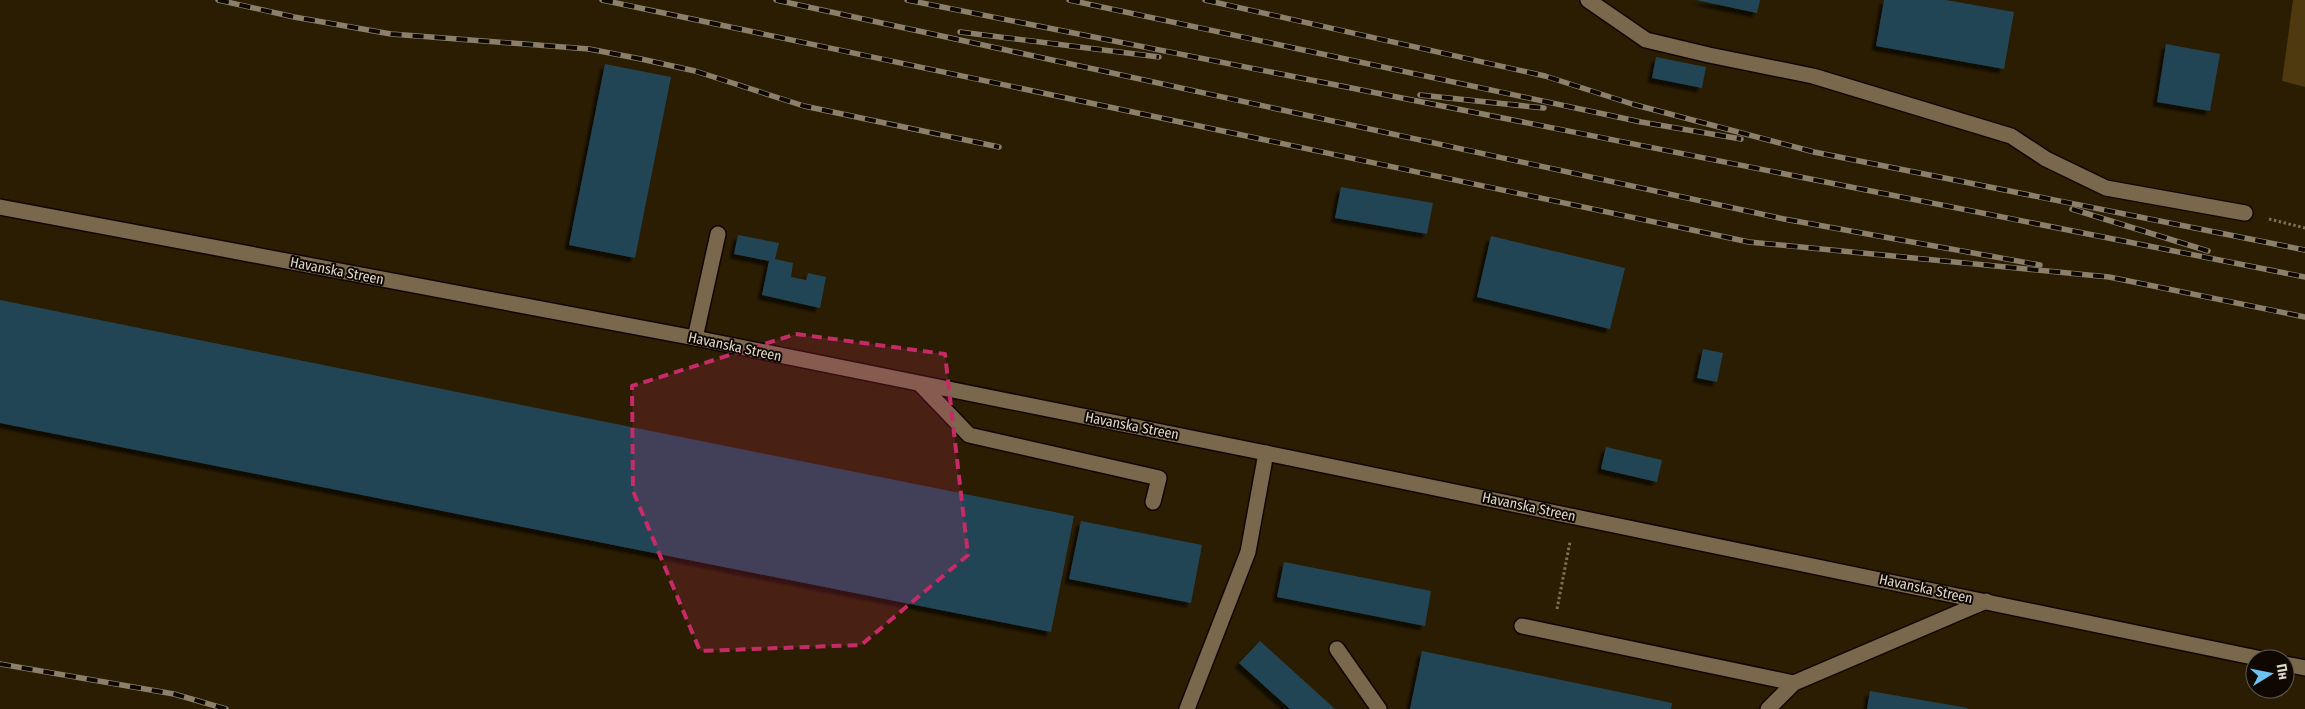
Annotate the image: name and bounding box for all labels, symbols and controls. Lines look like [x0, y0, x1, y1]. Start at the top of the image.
street label: Havanska Streen [289, 254, 385, 288]
street label: Havanska Streen [687, 329, 783, 365]
street label: Havanska Streen [1084, 409, 1180, 443]
street label: Havanska Streen [1481, 489, 1577, 525]
street label: Havanska Streen [1878, 571, 1974, 607]
north arrow [2245, 649, 2295, 699]
text: Пн [2273, 663, 2292, 681]

